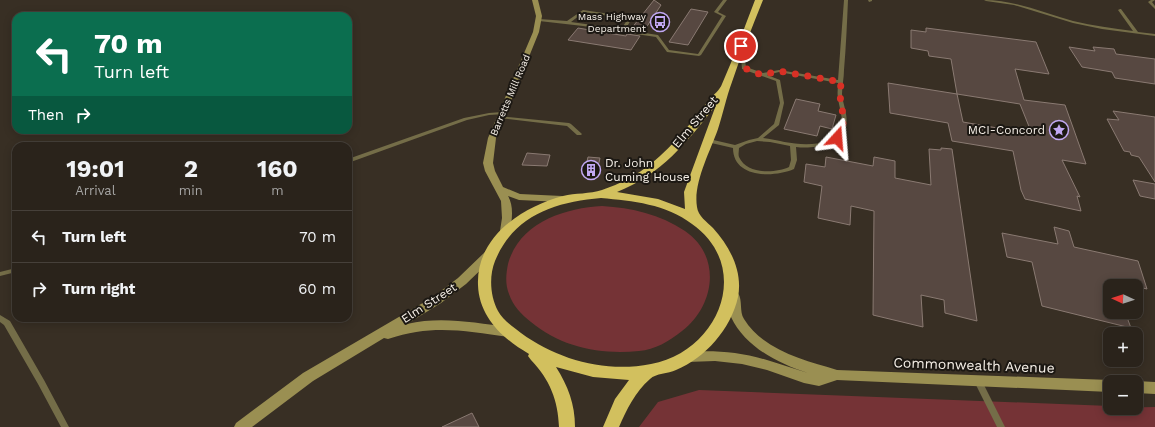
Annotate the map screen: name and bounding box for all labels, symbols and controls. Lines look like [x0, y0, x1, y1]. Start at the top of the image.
place label: Mass Highway Department [578, 11, 647, 34]
bus stop icon: Mass Highway Department [649, 11, 671, 33]
text: 70 m [94, 27, 163, 60]
icon: left [28, 28, 80, 80]
pin [724, 29, 758, 63]
icon: arrive [730, 35, 752, 57]
street label: Barretts Mill Road [488, 53, 532, 137]
text: Turn left [94, 61, 169, 82]
street label: Elm Street [669, 93, 721, 151]
icon: right [72, 104, 94, 126]
text: Then [28, 106, 64, 124]
position arrow [816, 117, 858, 159]
place icon: MCI-Concord [1048, 119, 1070, 141]
place label: MCI-Concord [968, 123, 1045, 137]
text: 19:01 [66, 155, 125, 183]
text: 2 [184, 155, 198, 183]
text: 160 [257, 155, 298, 183]
place label: Dr. John Cuming House [605, 156, 690, 184]
building icon: Dr. John Cuming House [580, 159, 602, 181]
text: Arrival [75, 183, 116, 198]
text: min [179, 183, 203, 198]
text: m [271, 183, 284, 198]
icon: left [28, 226, 50, 248]
text: Turn left [62, 228, 126, 246]
text: 70 m [299, 228, 336, 246]
icon: right [28, 278, 50, 300]
north arrow [1103, 279, 1143, 319]
map controls [1103, 279, 1143, 415]
text: Turn right [62, 280, 135, 298]
text: 60 m [298, 280, 336, 298]
street label: Elm Street [399, 280, 459, 326]
button: + [1103, 327, 1143, 367]
street label: Commonwealth Avenue [893, 354, 1055, 376]
button: − [1103, 375, 1143, 415]

